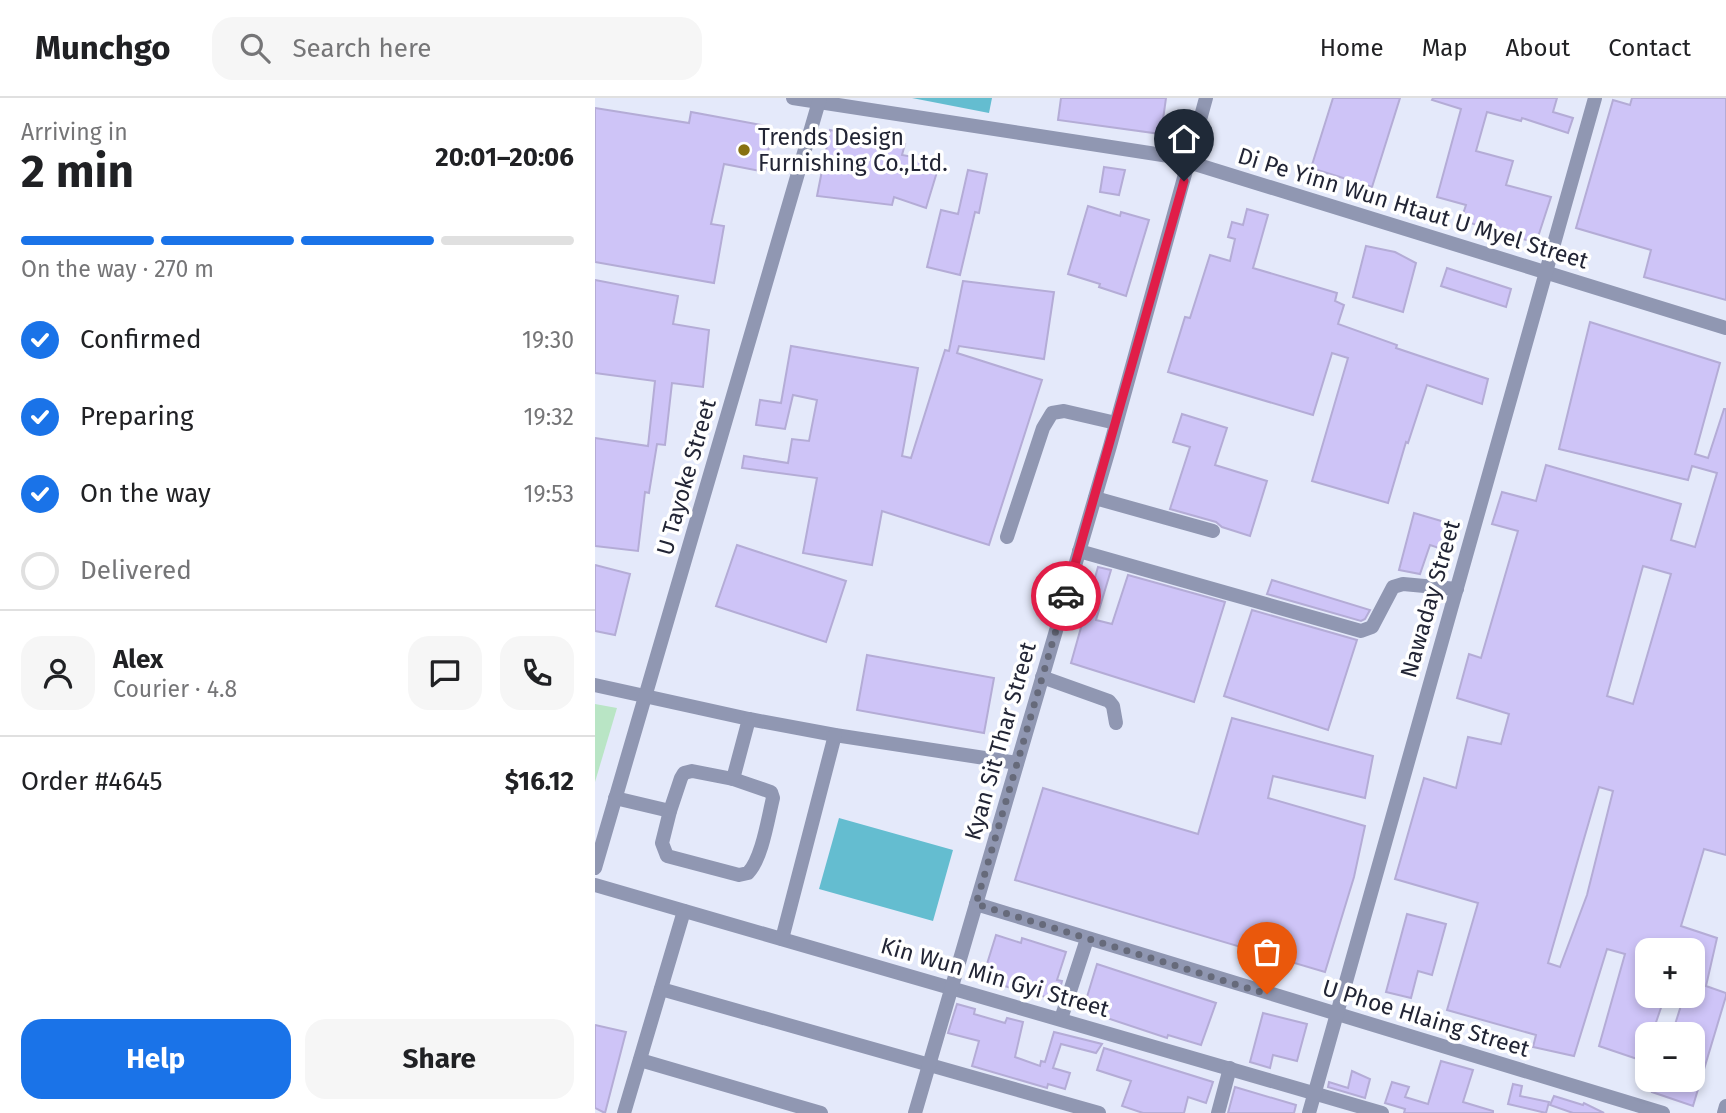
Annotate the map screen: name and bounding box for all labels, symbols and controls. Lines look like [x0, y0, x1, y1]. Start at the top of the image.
search box [212, 17, 702, 80]
text: Munchgo [35, 28, 170, 68]
icon: search [236, 29, 274, 67]
text: Search here [292, 33, 431, 64]
text: Home [1320, 34, 1384, 62]
text: Map [1422, 34, 1468, 62]
text: About [1506, 34, 1570, 62]
text: Contact [1608, 34, 1691, 62]
pin [1154, 109, 1214, 181]
text: Arriving in [21, 118, 128, 146]
icon: home [1165, 120, 1203, 158]
place label: Trends Design Furnishing Co.,Ltd. [758, 123, 948, 177]
street label: Di Pe Yinn Wun Htaut U Myel Street [1234, 141, 1592, 275]
text: 20:01–20:06 [435, 142, 574, 173]
marker: Trends Design Furnishing Co.,Ltd. [736, 142, 752, 158]
text: 2 min [21, 144, 134, 199]
text: On the way · 270 m [21, 255, 214, 283]
icon: check [21, 321, 59, 359]
text: Confirmed [80, 324, 201, 355]
text: 19:30 [522, 326, 574, 354]
street label: U Tayoke Street [650, 395, 722, 558]
icon: check [21, 398, 59, 436]
text: Preparing [80, 401, 193, 432]
text: 19:32 [524, 403, 574, 431]
icon: check [21, 475, 59, 513]
text: On the way [80, 478, 211, 509]
text: 19:53 [524, 480, 574, 508]
street label: Nawaday Street [1394, 516, 1466, 681]
text: Delivered [80, 555, 192, 586]
courier [1031, 561, 1101, 631]
icon: car [1047, 577, 1085, 615]
button: person [21, 636, 95, 710]
button: chat [408, 636, 482, 710]
button: phone [500, 636, 574, 710]
street label: Kyan Sit Thar Street [958, 638, 1042, 843]
text: Alex [113, 644, 163, 675]
text: Courier · 4.8 [113, 675, 237, 703]
text: Order #4645 [21, 766, 163, 797]
text: $16.12 [505, 766, 574, 797]
pin [1237, 922, 1297, 994]
street label: Kin Wun Min Gyi Street [878, 931, 1113, 1023]
icon: bag [1248, 933, 1286, 971]
map controls [1635, 938, 1705, 1092]
button: + [1635, 938, 1705, 1008]
street label: U Phoe Hlaing Street [1319, 973, 1534, 1063]
button: Help [21, 1019, 291, 1099]
button: Share [305, 1019, 574, 1099]
button: − [1635, 1022, 1705, 1092]

